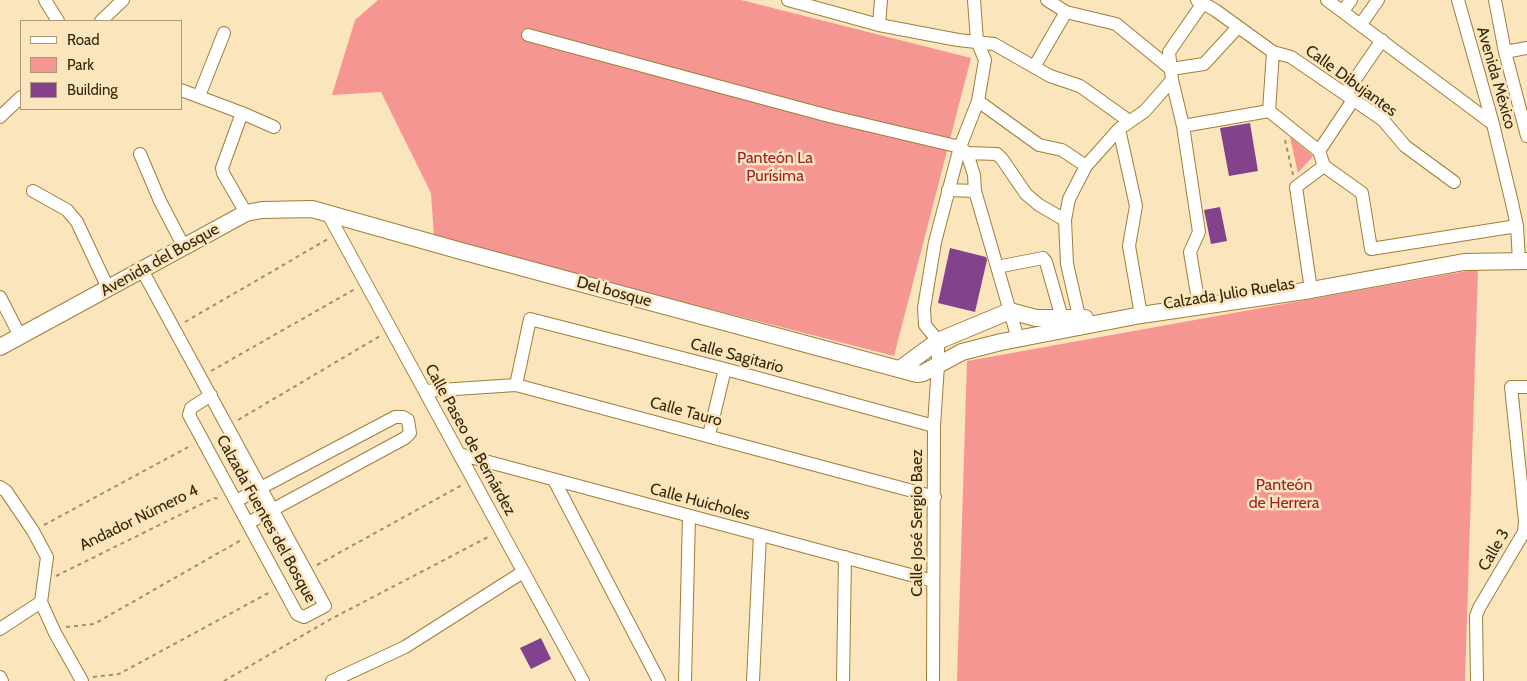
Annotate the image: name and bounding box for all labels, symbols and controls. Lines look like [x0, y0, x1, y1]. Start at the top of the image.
legend [20, 20, 182, 110]
street label: Avenida México [1472, 25, 1520, 131]
text: Road [67, 31, 100, 49]
street label: Calle Dibujantes [1301, 41, 1401, 121]
text: Park [67, 56, 94, 74]
text: Building [67, 81, 118, 99]
park label: Panteón La Purísima [737, 148, 813, 186]
street label: Avenida del Bosque [97, 219, 223, 301]
street label: Del bosque [574, 273, 654, 311]
street label: Calzada Julio Ruelas [1162, 274, 1296, 314]
street label: Calle Sagitario [688, 334, 786, 378]
street label: Calle Paseo de Bernárdez [420, 361, 520, 519]
street label: Calle Tauro [648, 393, 724, 431]
street label: Calzada Fuentes del Bosque [212, 432, 320, 606]
street label: Calle José Sergio Baez [907, 449, 927, 597]
park label: Panteón de Herrera [1249, 475, 1319, 513]
street label: Calle Huicholes [648, 479, 752, 525]
street label: Andador Número 4 [76, 481, 202, 555]
street label: Calle 3 [1474, 526, 1514, 574]

